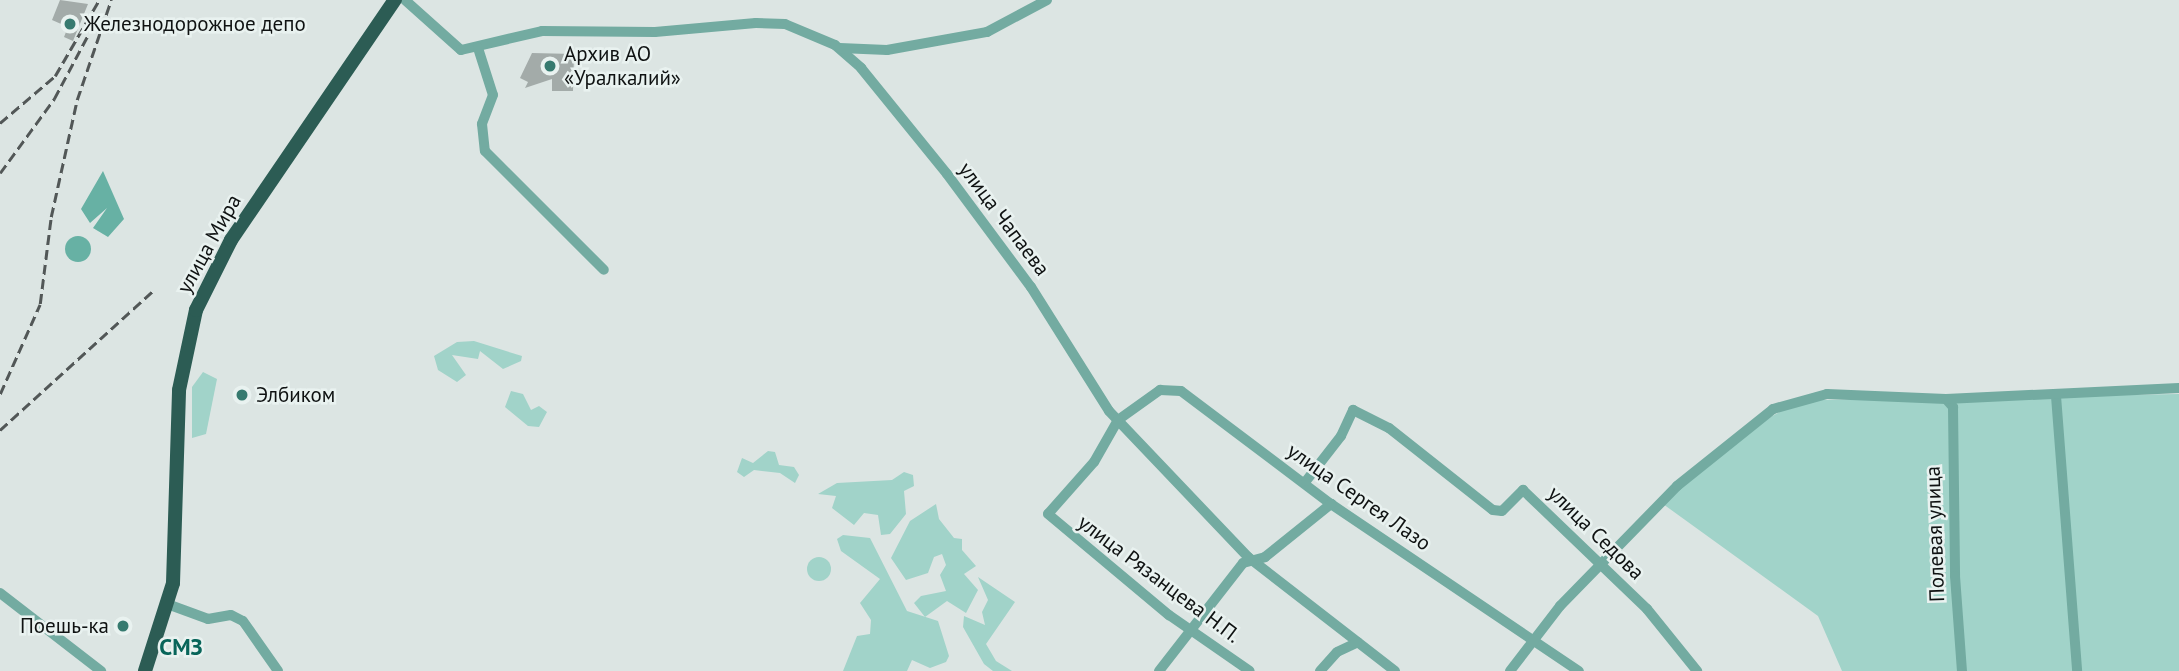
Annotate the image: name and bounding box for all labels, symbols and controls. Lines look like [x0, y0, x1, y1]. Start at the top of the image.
place label: Железнодорожное депо [84, 11, 306, 37]
marker: Железнодорожное депо [62, 16, 78, 32]
place label: Архив АО «Уралкалий» [564, 41, 681, 91]
marker: Архив АО «Уралкалий» [542, 58, 558, 74]
street label: улица Чапаева [953, 157, 1055, 281]
street label: улица Мира [172, 190, 246, 298]
place label: Элбиком [256, 382, 335, 408]
marker: Элбиком [234, 387, 250, 403]
street label: улица Сергея Лазо [1282, 438, 1436, 556]
street label: Полевая улица [1920, 466, 1950, 602]
street label: улица Седова [1543, 481, 1649, 585]
street label: улица Рязанцева Н.П. [1073, 510, 1245, 648]
place label: Поешь-ка [20, 613, 109, 639]
marker: Поешь-ка [115, 618, 131, 634]
district label: СМЗ [159, 633, 203, 661]

